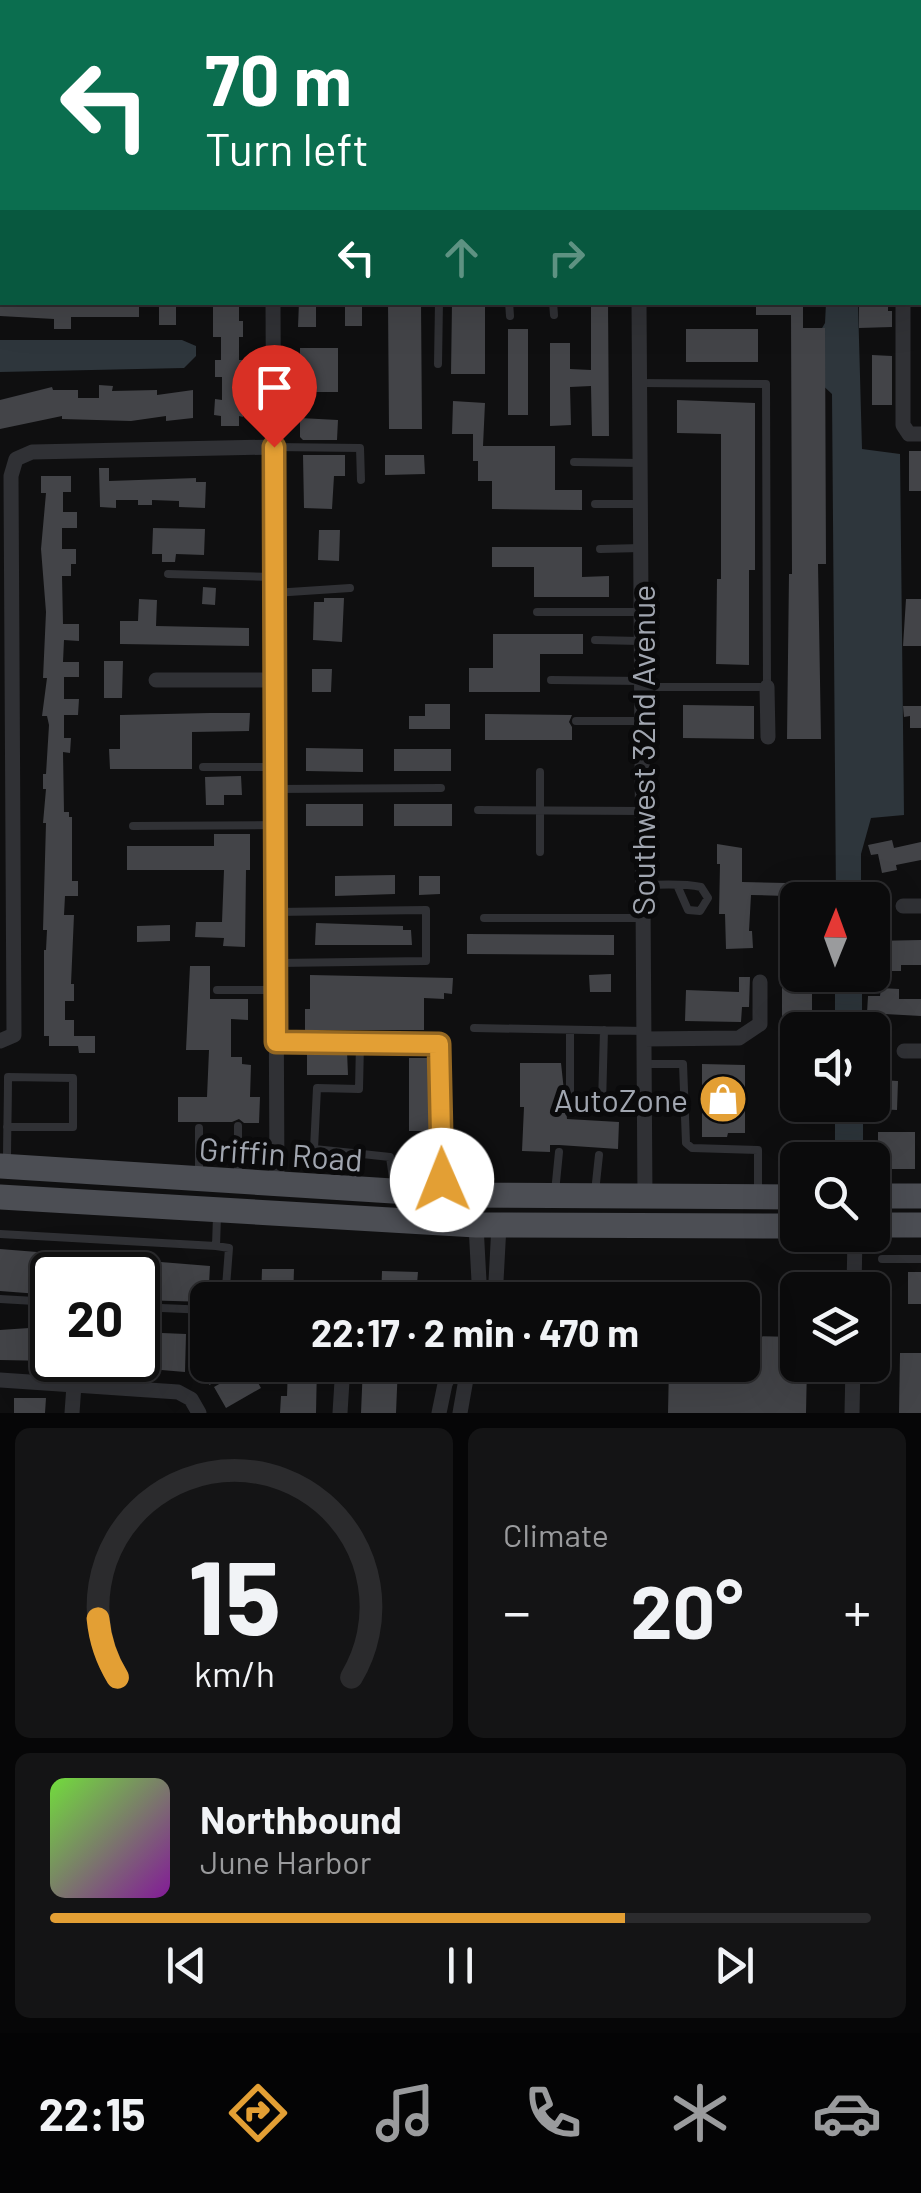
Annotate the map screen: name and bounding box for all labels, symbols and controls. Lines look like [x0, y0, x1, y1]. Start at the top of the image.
text: 70 m [205, 36, 352, 120]
icon: left [40, 40, 170, 170]
text: Turn left [205, 121, 369, 175]
icon: left [329, 230, 384, 285]
icon: ahead [434, 230, 489, 285]
icon: right [539, 230, 594, 285]
pin [232, 345, 317, 448]
icon: arrive [247, 360, 302, 415]
street label: Southwest 32nd Avenue [623, 585, 661, 915]
north arrow [780, 882, 890, 992]
map controls [780, 882, 890, 1382]
button: sound [780, 1012, 890, 1122]
shop icon: AutoZone [697, 1073, 749, 1125]
place label: AutoZone [554, 1080, 688, 1118]
street label: Griffin Road [198, 1128, 364, 1178]
position arrow [390, 1128, 494, 1232]
button: search [780, 1142, 890, 1252]
speed limit sign: 20 [30, 1252, 160, 1382]
button: layers [780, 1272, 890, 1382]
text: 22:17 · 2 min · 470 m [311, 1309, 639, 1355]
text: Climate [503, 1515, 609, 1553]
text: 15 [188, 1531, 280, 1656]
text: 20° [631, 1564, 743, 1654]
text: − [503, 1577, 531, 1643]
text: + [843, 1577, 871, 1643]
text: km/h [194, 1651, 274, 1694]
text: Northbound [200, 1796, 402, 1842]
text: June Harbor [200, 1842, 371, 1880]
icon: previous [159, 1938, 214, 1993]
icon: pause [433, 1938, 488, 1993]
icon: next [707, 1938, 762, 1993]
icon: directions [223, 2078, 293, 2148]
icon: music [370, 2078, 440, 2148]
icon: phone [518, 2078, 588, 2148]
icon: climate [665, 2078, 735, 2148]
icon: car [812, 2078, 882, 2148]
text: 22:15 [39, 2086, 146, 2140]

